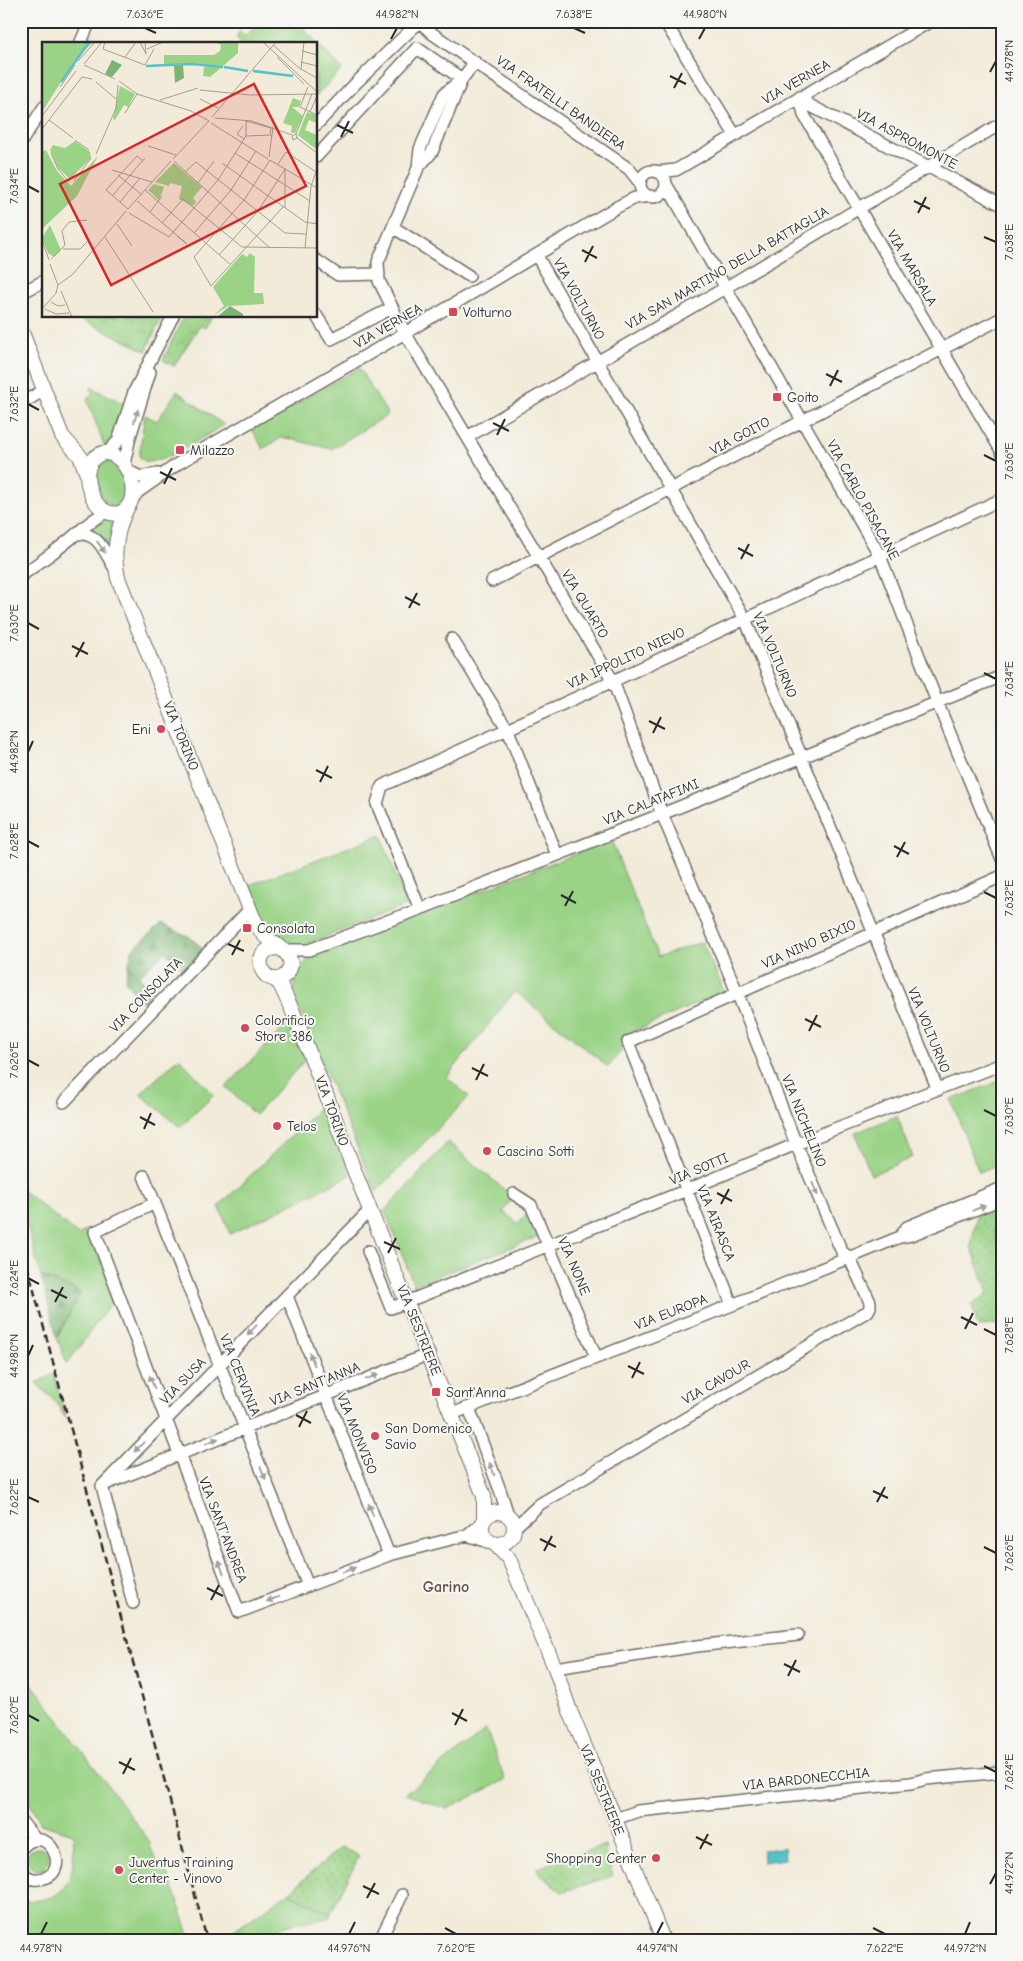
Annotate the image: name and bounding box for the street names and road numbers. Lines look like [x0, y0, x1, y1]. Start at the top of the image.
street label: VIA FRATELLI BANDIERA [493, 52, 629, 154]
street label: VIA VERNEA [759, 56, 833, 108]
street label: VIA ASPROMONTE [853, 105, 961, 173]
street label: VIA SAN MARTINO DELLA BATTAGLIA [622, 203, 832, 333]
street label: VIA MARSALA [883, 227, 941, 309]
street label: VIA VOLTURNO [549, 255, 609, 343]
street label: VIA VERNEA [351, 300, 425, 352]
street label: VIA GOITO [707, 413, 773, 459]
street label: VIA CARLO PISACANE [823, 437, 903, 563]
street label: VIA QUARTO [558, 567, 612, 641]
street label: VIA VOLTURNO [749, 610, 801, 700]
street label: VIA IPPOLITO NIEVO [565, 623, 687, 693]
street label: VIA TORINO [159, 699, 203, 773]
street label: VIA CALATAFIMI [601, 775, 701, 829]
street label: VIA NINO BIXIO [759, 916, 859, 972]
street label: VIA CONSOLATA [106, 954, 186, 1036]
street label: VIA VOLTURNO [904, 985, 954, 1075]
street label: VIA NICHELINO [778, 1072, 830, 1170]
street label: VIA TORINO [311, 1074, 353, 1148]
street label: VIA SOTTI [667, 1149, 731, 1189]
street label: VIA AIRASCA [693, 1183, 739, 1263]
street label: VIA NONE [554, 1234, 594, 1298]
street label: VIA SESTRIERE [393, 1282, 445, 1378]
street label: VIA EUROPA [632, 1290, 710, 1334]
street label: VIA CERVINIA [216, 1331, 264, 1419]
street label: VIA SUSA [156, 1354, 210, 1408]
street label: VIA CAVOUR [679, 1356, 753, 1408]
street label: VIA SANT'ANNA [267, 1358, 363, 1410]
street label: VIA MONVISO [333, 1391, 381, 1477]
street label: VIA SANT'ANDREA [195, 1475, 251, 1585]
street label: VIA SESTRIERE [576, 1742, 628, 1838]
street label: VIA BARDONECCHIA [742, 1764, 870, 1794]

